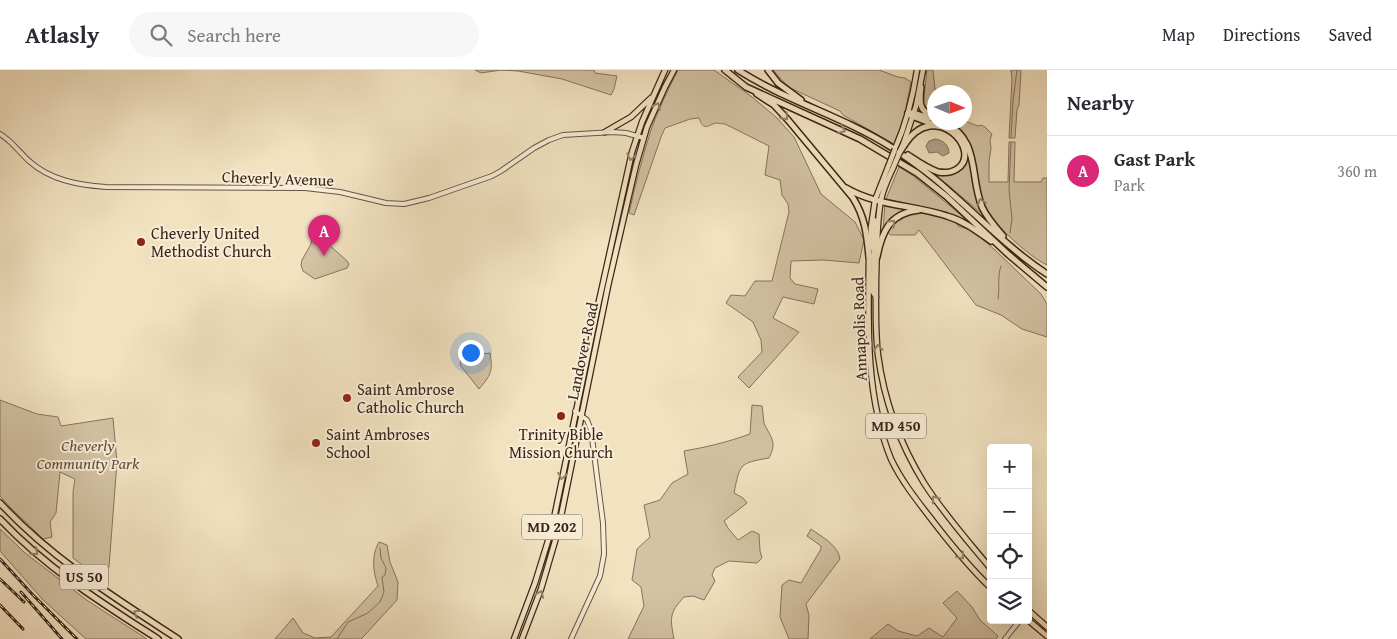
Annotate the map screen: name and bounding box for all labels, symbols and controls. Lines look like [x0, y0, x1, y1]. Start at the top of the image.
search box [129, 12, 479, 57]
text: Atlasly [25, 17, 99, 52]
icon: search [147, 21, 175, 49]
text: Search here [187, 21, 281, 49]
text: Map [1162, 21, 1195, 48]
text: Directions [1223, 21, 1300, 48]
text: Saved [1328, 21, 1372, 48]
north arrow [927, 85, 972, 130]
text: Nearby [1067, 87, 1134, 118]
one-way arrow [650, 102, 661, 111]
one-way arrow [779, 111, 788, 120]
one-way arrow [837, 124, 846, 134]
text: Gast Park [1114, 145, 1195, 173]
one-way arrow [627, 153, 637, 161]
text: A [1078, 159, 1088, 183]
text: 360 m [1337, 159, 1377, 183]
street label: Cheverly Avenue [222, 164, 334, 192]
text: Park [1114, 173, 1145, 197]
one-way arrow [977, 199, 987, 207]
pin: A [308, 215, 340, 256]
one-way arrow [886, 220, 895, 229]
place label: Cheverly United Methodist Church [151, 221, 272, 263]
marker: Cheverly United Methodist Church [135, 236, 147, 248]
street label: Annapolis Road [845, 276, 873, 382]
street label: Landover Road [560, 299, 604, 402]
your location [458, 340, 484, 366]
one-way arrow [872, 344, 883, 352]
place label: Saint Ambrose Catholic Church [357, 377, 464, 419]
marker: Saint Ambrose Catholic Church [341, 392, 353, 404]
marker: Trinity Bible Mission Church [555, 410, 567, 422]
road number: MD 450 [866, 414, 926, 438]
place label: Saint Ambroses School [326, 422, 430, 464]
place label: Trinity Bible Mission Church [509, 422, 613, 464]
park label: Cheverly Community Park [37, 433, 140, 475]
marker: Saint Ambroses School [310, 437, 322, 449]
map controls [987, 444, 1032, 624]
button: + [987, 444, 1032, 489]
one-way arrow [557, 471, 568, 480]
button: − [987, 489, 1032, 534]
one-way arrow [931, 495, 941, 504]
road number: MD 202 [522, 514, 582, 540]
button: locate [987, 534, 1032, 579]
one-way arrow [30, 547, 39, 556]
one-way arrow [955, 551, 964, 560]
road number: US 50 [60, 564, 108, 590]
button: layers [987, 579, 1032, 624]
one-way arrow [534, 590, 544, 598]
one-way arrow [134, 609, 143, 619]

